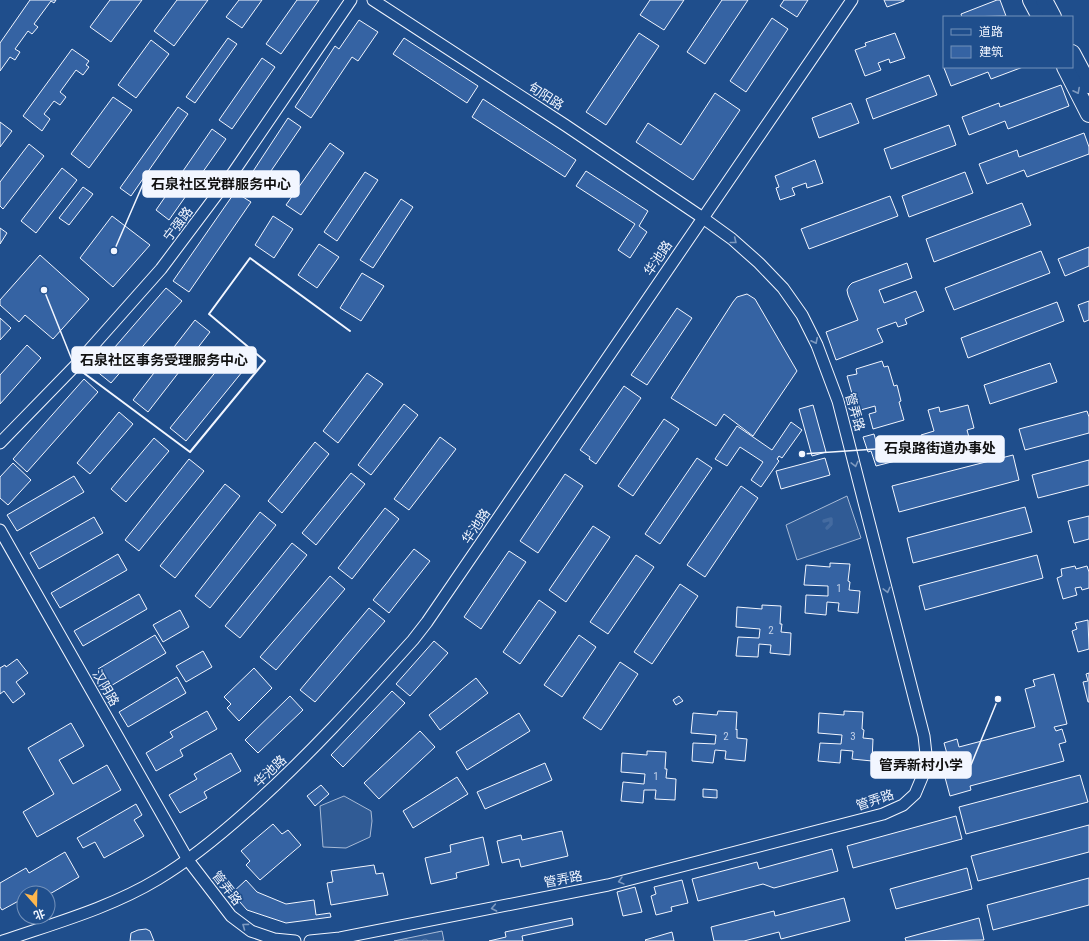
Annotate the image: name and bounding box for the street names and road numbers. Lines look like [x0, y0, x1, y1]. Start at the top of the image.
street label: 旬阳路 [526, 79, 566, 113]
street label: 宁强路 [160, 204, 196, 244]
street label: 华池路 [641, 238, 675, 278]
street label: 管弄路 [842, 391, 868, 433]
street label: 华池路 [459, 506, 493, 546]
street label: 汉阴路 [90, 667, 122, 709]
street label: 华池路 [251, 752, 289, 790]
street label: 管弄路 [854, 787, 896, 813]
street label: 管弄路 [209, 868, 245, 908]
street label: 管弄路 [542, 868, 584, 890]

